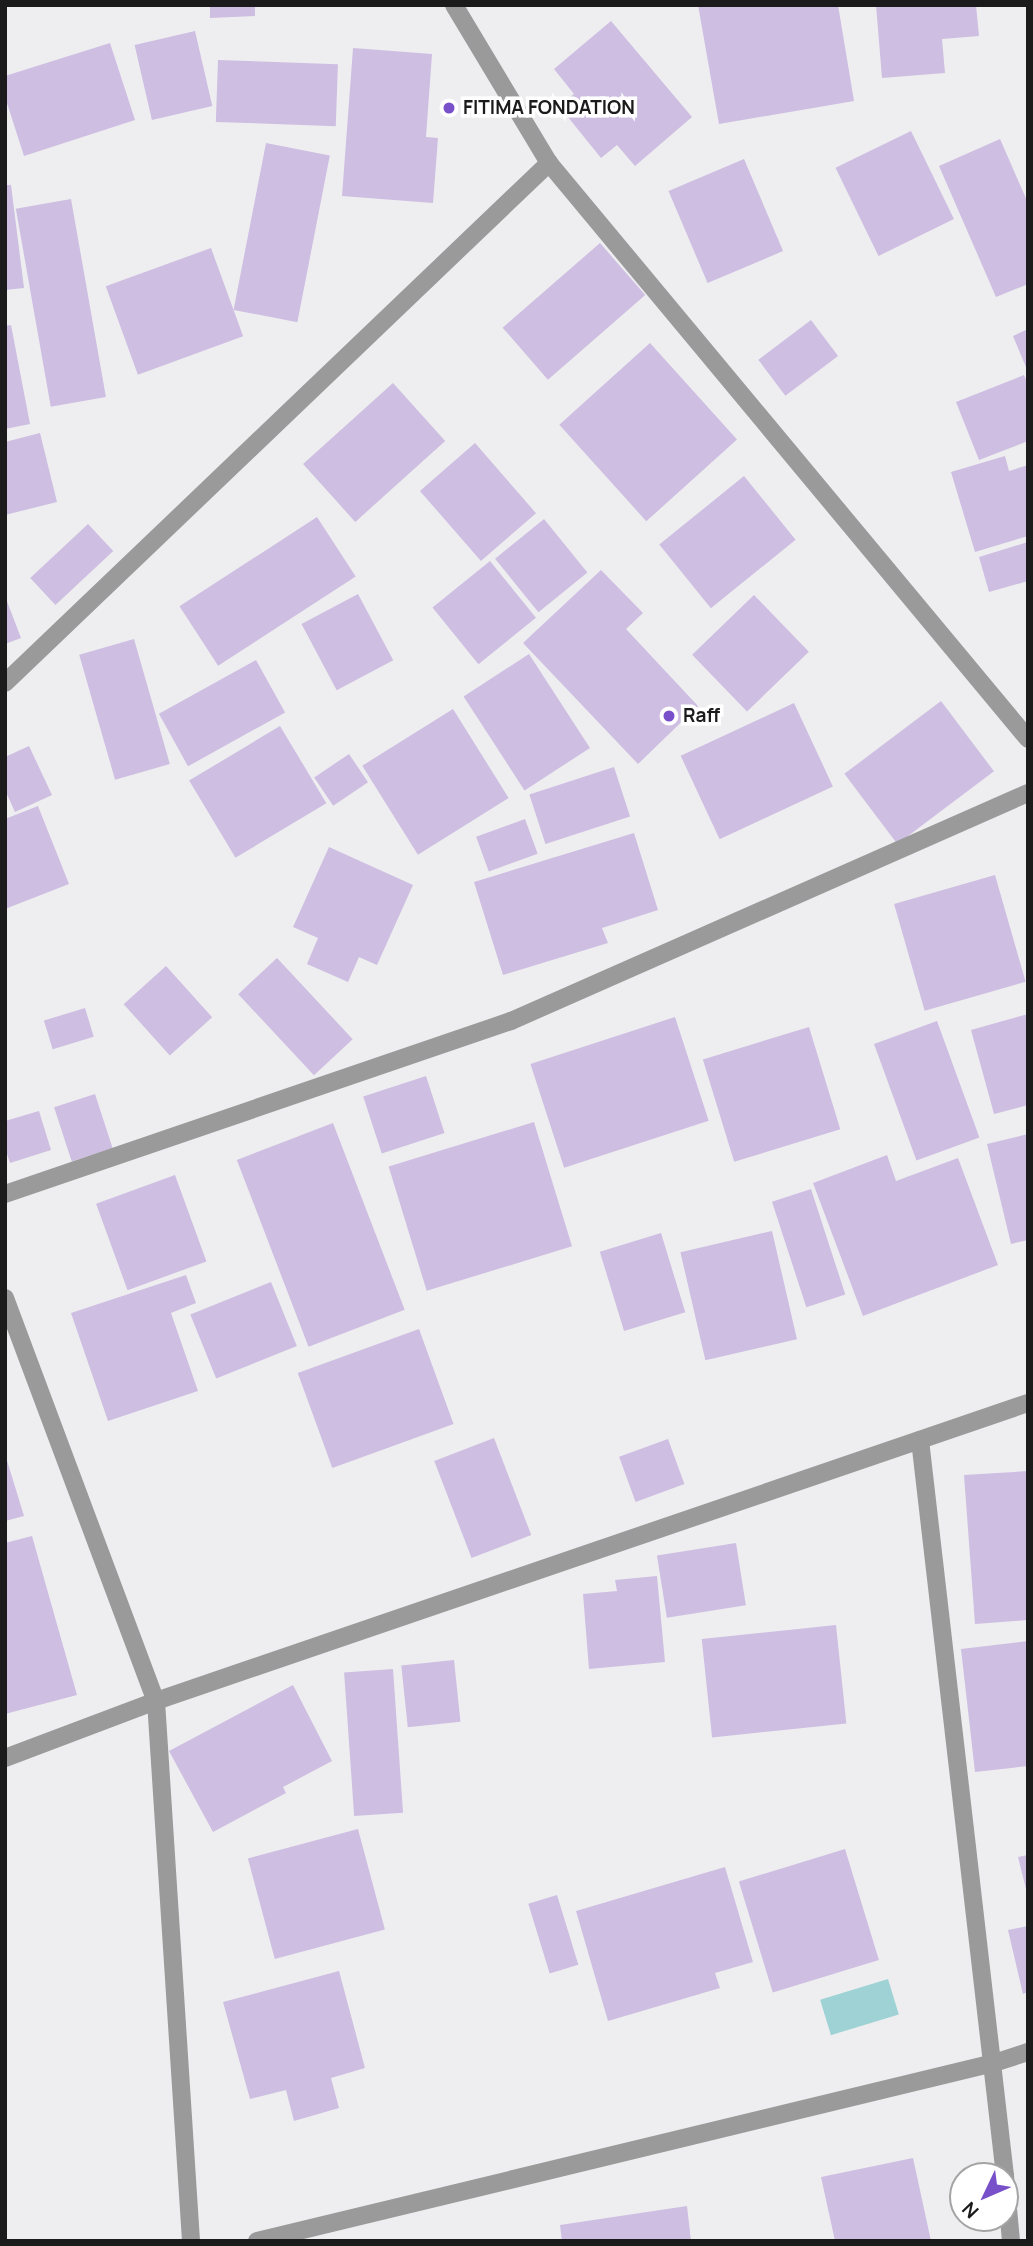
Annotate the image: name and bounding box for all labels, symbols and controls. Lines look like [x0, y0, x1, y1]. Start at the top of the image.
place label: FITIMA FONDATION [463, 97, 635, 119]
marker: FITIMA FONDATION [441, 100, 457, 116]
place label: Raff [683, 705, 720, 727]
marker: Raff [661, 708, 677, 724]
north arrow [949, 2162, 1019, 2232]
text: N [956, 2196, 984, 2224]

